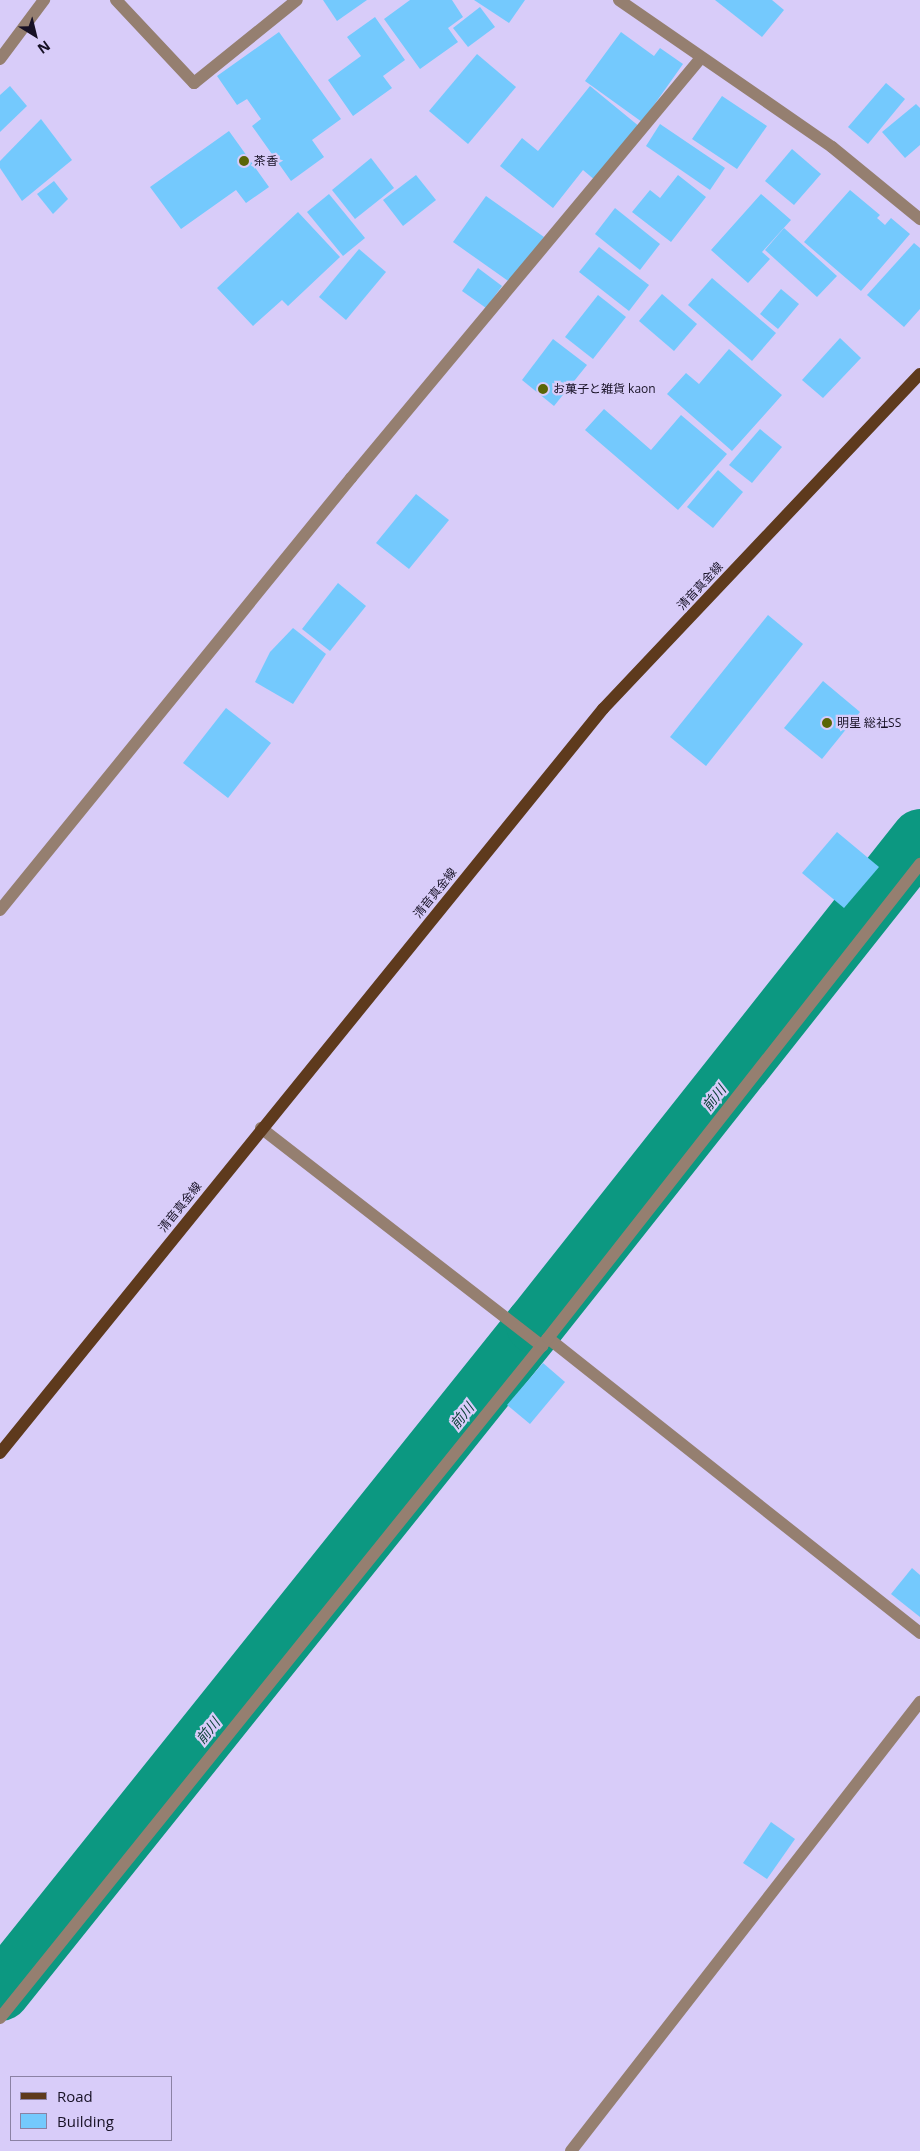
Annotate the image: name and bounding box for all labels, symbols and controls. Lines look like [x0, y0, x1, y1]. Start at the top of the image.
north arrow [10, 10, 60, 60]
text: N [34, 37, 54, 59]
place label: 茶香 [254, 154, 278, 168]
marker: 茶香 [238, 155, 250, 167]
place label: お菓子と雑貨 kaon [553, 382, 656, 396]
marker: お菓子と雑貨 kaon [537, 383, 549, 395]
street label: 清音真金線 [674, 559, 726, 613]
place label: 明星 総社SS [837, 716, 901, 730]
marker: 明星 総社SS [821, 717, 833, 729]
street label: 清音真金線 [411, 865, 459, 921]
water label: 前川 [699, 1082, 729, 1114]
street label: 清音真金線 [156, 1179, 204, 1235]
water label: 前川 [447, 1400, 477, 1432]
water label: 前川 [193, 1715, 223, 1747]
legend [10, 2076, 172, 2141]
text: Road [57, 2086, 93, 2106]
text: Building [57, 2111, 114, 2131]

